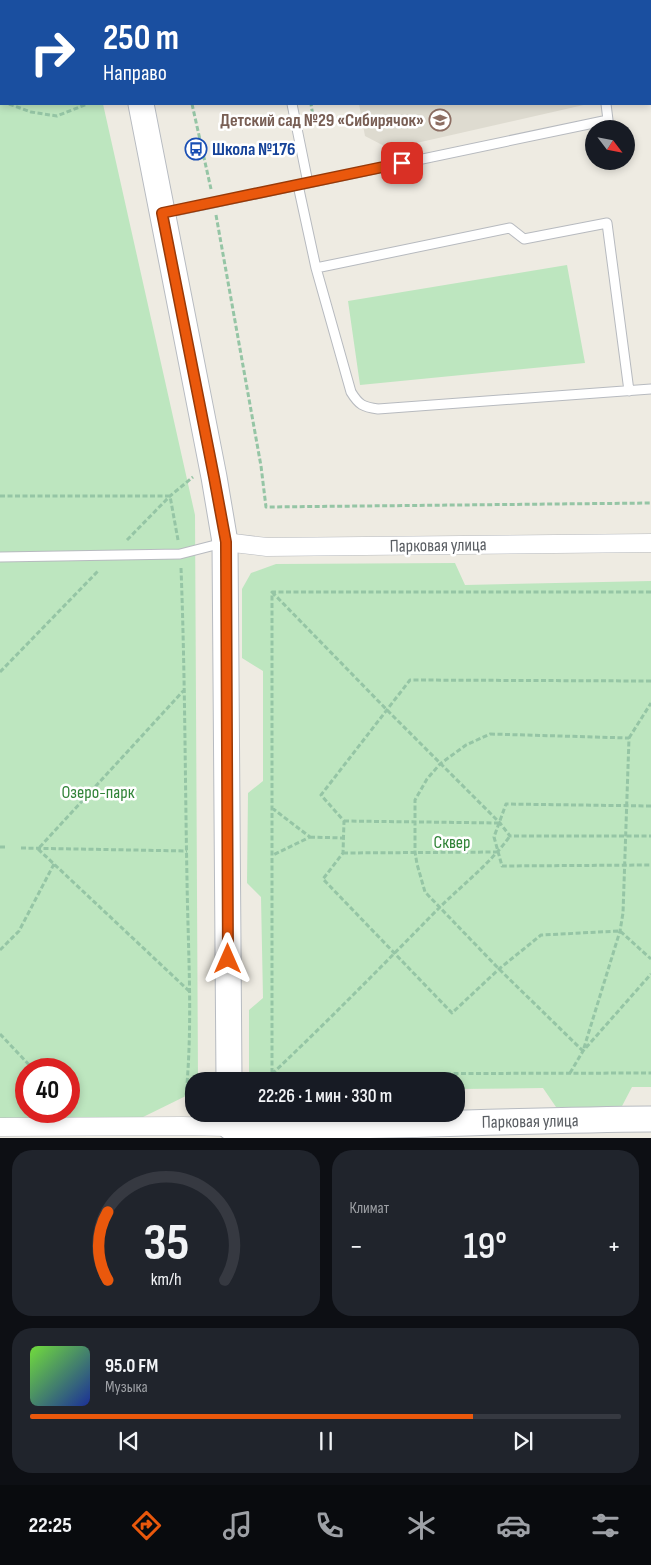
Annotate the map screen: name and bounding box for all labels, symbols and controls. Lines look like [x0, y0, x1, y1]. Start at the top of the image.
text: 250 m [103, 17, 179, 60]
icon: right [20, 20, 85, 85]
text: Направо [103, 60, 167, 87]
school or university icon: Детский сад №29 «Сибирячок» [428, 108, 452, 132]
place label: Детский сад №29 «Сибирячок» [220, 110, 424, 131]
north arrow [585, 120, 635, 170]
map controls [585, 120, 635, 170]
bus stop icon: Школа №176 [184, 137, 208, 161]
place label: Школа №176 [212, 139, 296, 160]
pin [381, 142, 423, 184]
icon: arrive [388, 149, 416, 177]
street label: Парковая улица [389, 534, 487, 557]
park label: Озеро-парк [61, 782, 135, 803]
park label: Сквер [434, 832, 470, 853]
position arrow [201, 932, 253, 984]
speed limit sign: 40 [15, 1058, 80, 1123]
text: 22:26 · 1 мин · 330 m [258, 1085, 392, 1108]
street label: Парковая улица [481, 1110, 579, 1133]
text: Климат [350, 1199, 389, 1218]
text: 35 [143, 1212, 189, 1275]
text: 19° [464, 1224, 507, 1269]
text: − [350, 1230, 363, 1263]
text: + [607, 1230, 621, 1263]
text: km/h [150, 1269, 181, 1290]
text: 95.0 FM [105, 1355, 158, 1378]
text: Музыка [105, 1378, 148, 1397]
icon: previous [115, 1427, 143, 1455]
icon: pause [312, 1427, 340, 1455]
icon: next [509, 1427, 537, 1455]
icon: directions [129, 1508, 164, 1543]
icon: music [220, 1508, 255, 1543]
icon: phone [312, 1508, 347, 1543]
icon: climate [404, 1508, 439, 1543]
icon: car [496, 1508, 531, 1543]
icon: filters [588, 1508, 623, 1543]
text: 22:25 [28, 1512, 72, 1539]

